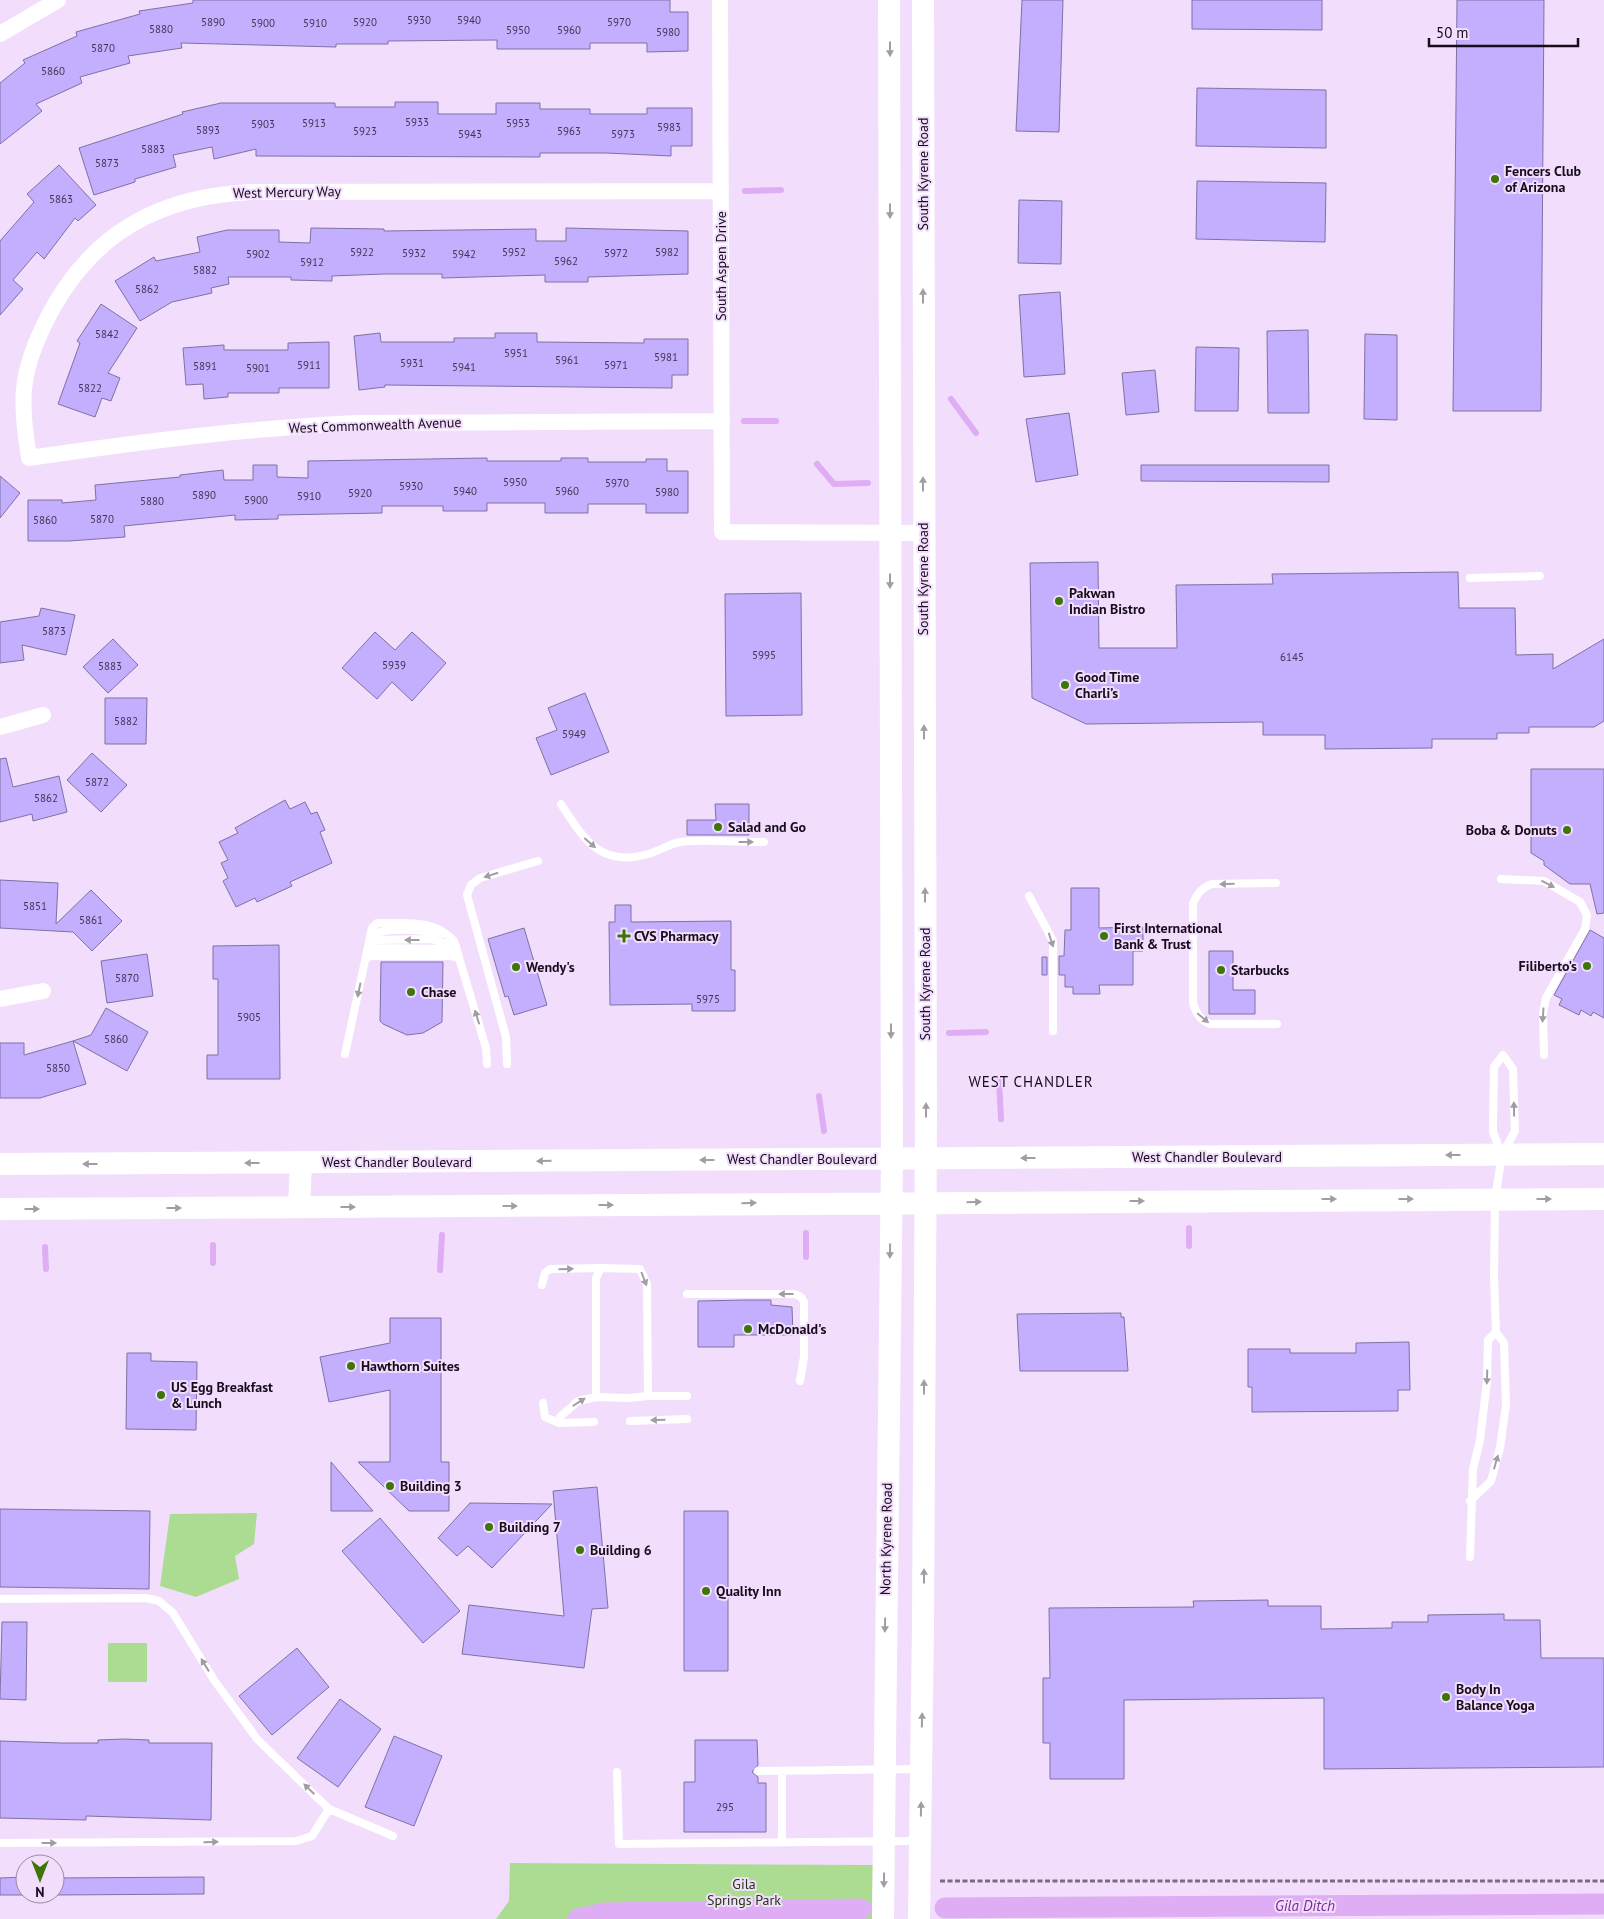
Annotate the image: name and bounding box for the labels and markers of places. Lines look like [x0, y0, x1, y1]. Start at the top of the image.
place label: Fencers Club of Arizona [1505, 162, 1581, 196]
marker: Fencers Club of Arizona [1489, 173, 1501, 185]
place label: Pakwan Indian Bistro [1069, 584, 1146, 618]
marker: Pakwan Indian Bistro [1053, 595, 1065, 607]
place label: Good Time Charli’s [1075, 668, 1139, 702]
marker: Good Time Charli’s [1059, 679, 1071, 691]
place label: Salad and Go [728, 818, 807, 836]
marker: Salad and Go [712, 821, 724, 833]
place label: Boba & Donuts [1466, 821, 1557, 839]
marker: Boba & Donuts [1561, 824, 1573, 836]
place label: First International Bank & Trust [1114, 919, 1223, 953]
place label: CVS Pharmacy [634, 927, 719, 945]
marker: CVS Pharmacy [618, 930, 630, 942]
marker: First International Bank & Trust [1098, 930, 1110, 942]
place label: Filiberto's [1519, 957, 1577, 975]
place label: Wendy's [526, 958, 575, 976]
marker: Filiberto's [1581, 960, 1593, 972]
marker: Wendy's [510, 961, 522, 973]
place label: Starbucks [1231, 961, 1289, 979]
marker: Starbucks [1215, 964, 1227, 976]
place label: Chase [421, 983, 456, 1001]
marker: Chase [405, 986, 417, 998]
place label: McDonald's [758, 1320, 827, 1338]
marker: McDonald's [742, 1323, 754, 1335]
place label: Hawthorn Suites [361, 1357, 460, 1375]
marker: Hawthorn Suites [345, 1360, 357, 1372]
place label: US Egg Breakfast & Lunch [171, 1378, 273, 1412]
marker: US Egg Breakfast & Lunch [155, 1389, 167, 1401]
place label: Building 3 [400, 1477, 462, 1495]
marker: Building 3 [384, 1480, 396, 1492]
place label: Building 7 [499, 1518, 561, 1536]
marker: Building 7 [483, 1521, 495, 1533]
place label: Building 6 [590, 1541, 652, 1559]
marker: Building 6 [574, 1544, 586, 1556]
place label: Quality Inn [716, 1582, 781, 1600]
marker: Quality Inn [700, 1585, 712, 1597]
place label: Body In Balance Yoga [1456, 1680, 1535, 1714]
marker: Body In Balance Yoga [1440, 1691, 1452, 1703]

